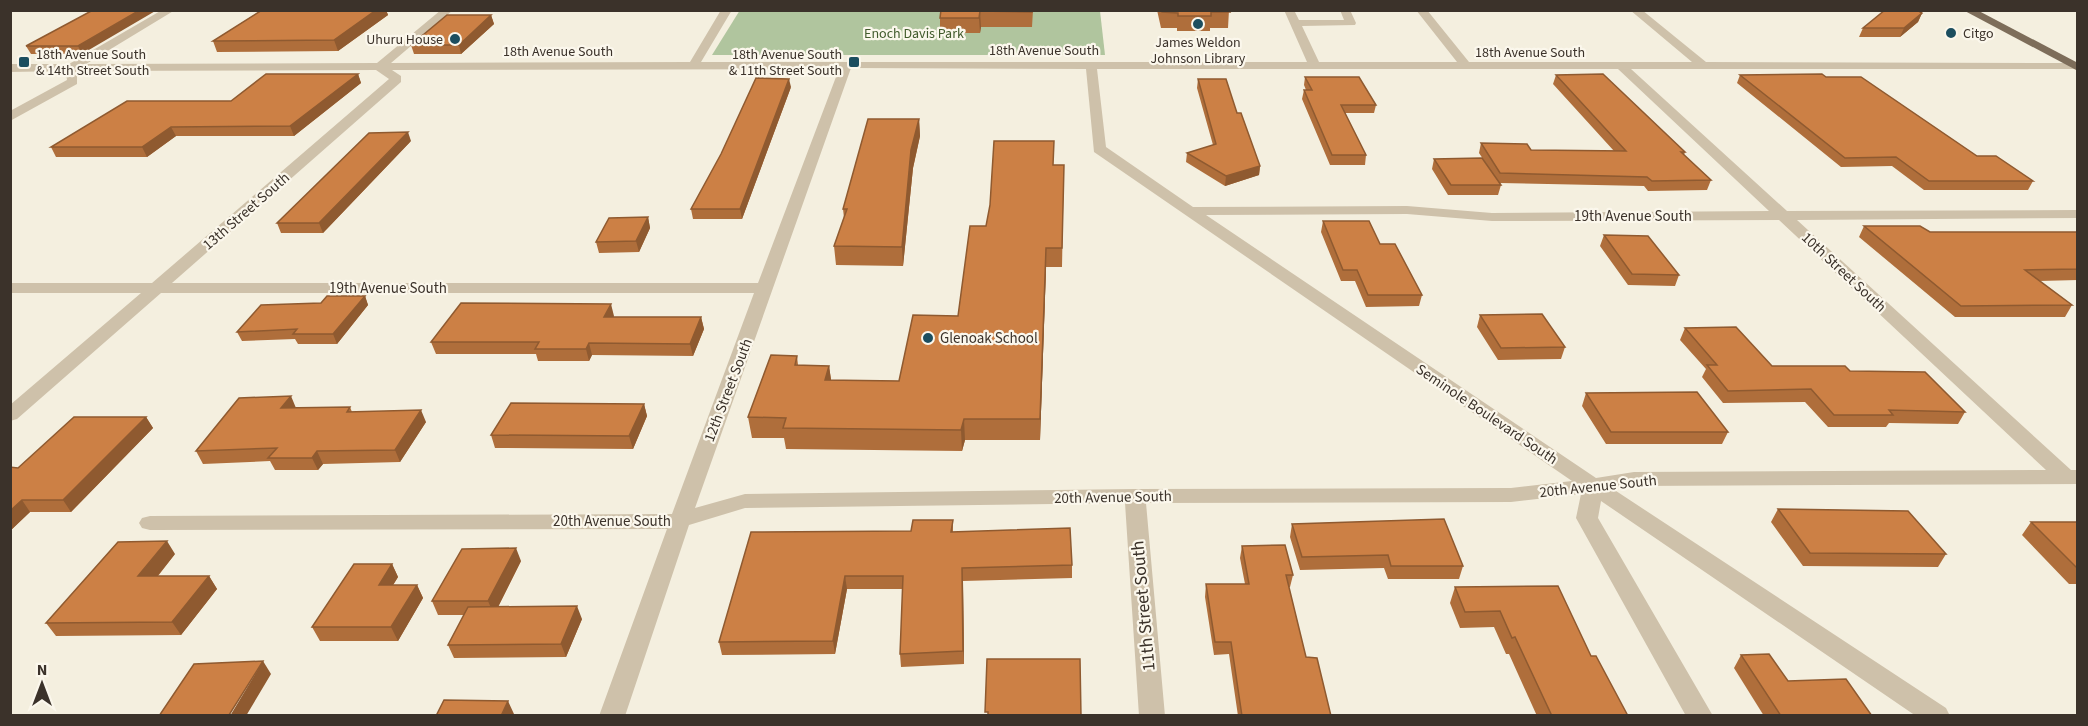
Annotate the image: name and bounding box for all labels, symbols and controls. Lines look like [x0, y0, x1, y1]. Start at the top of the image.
marker: James Weldon Johnson Library [1191, 17, 1205, 31]
park label: Enoch Davis Park [864, 24, 964, 44]
place label: Citgo [1963, 24, 1993, 44]
marker: Citgo [1944, 26, 1958, 40]
place label: Uhuru House [366, 30, 443, 50]
marker: Uhuru House [448, 32, 462, 46]
place label: James Weldon Johnson Library [1151, 33, 1246, 69]
street label: 18th Avenue South [989, 41, 1099, 61]
street label: 18th Avenue South [503, 42, 613, 62]
street label: 18th Avenue South [1475, 43, 1585, 63]
place label: 18th Avenue South & 14th Street South [36, 45, 149, 81]
place label: 18th Avenue South & 11th Street South [729, 45, 842, 81]
marker: 18th Avenue South & 14th Street South [17, 55, 31, 69]
marker: 18th Avenue South & 11th Street South [847, 55, 861, 69]
street label: 13th Street South [198, 168, 294, 255]
street label: 19th Avenue South [1574, 206, 1692, 227]
street label: 10th Street South [1797, 227, 1891, 317]
street label: 19th Avenue South [329, 278, 447, 299]
place label: Glenoak School [940, 328, 1038, 349]
marker: Glenoak School [921, 331, 935, 345]
street label: 12th Street South [699, 335, 758, 445]
street label: Seminole Boulevard South [1412, 359, 1562, 470]
street label: 20th Avenue South [1538, 470, 1658, 503]
street label: 20th Avenue South [1054, 486, 1172, 509]
street label: 20th Avenue South [553, 511, 671, 532]
street label: 11th Street South [1125, 540, 1162, 672]
north arrow [12, 654, 72, 714]
text: N [37, 659, 47, 681]

